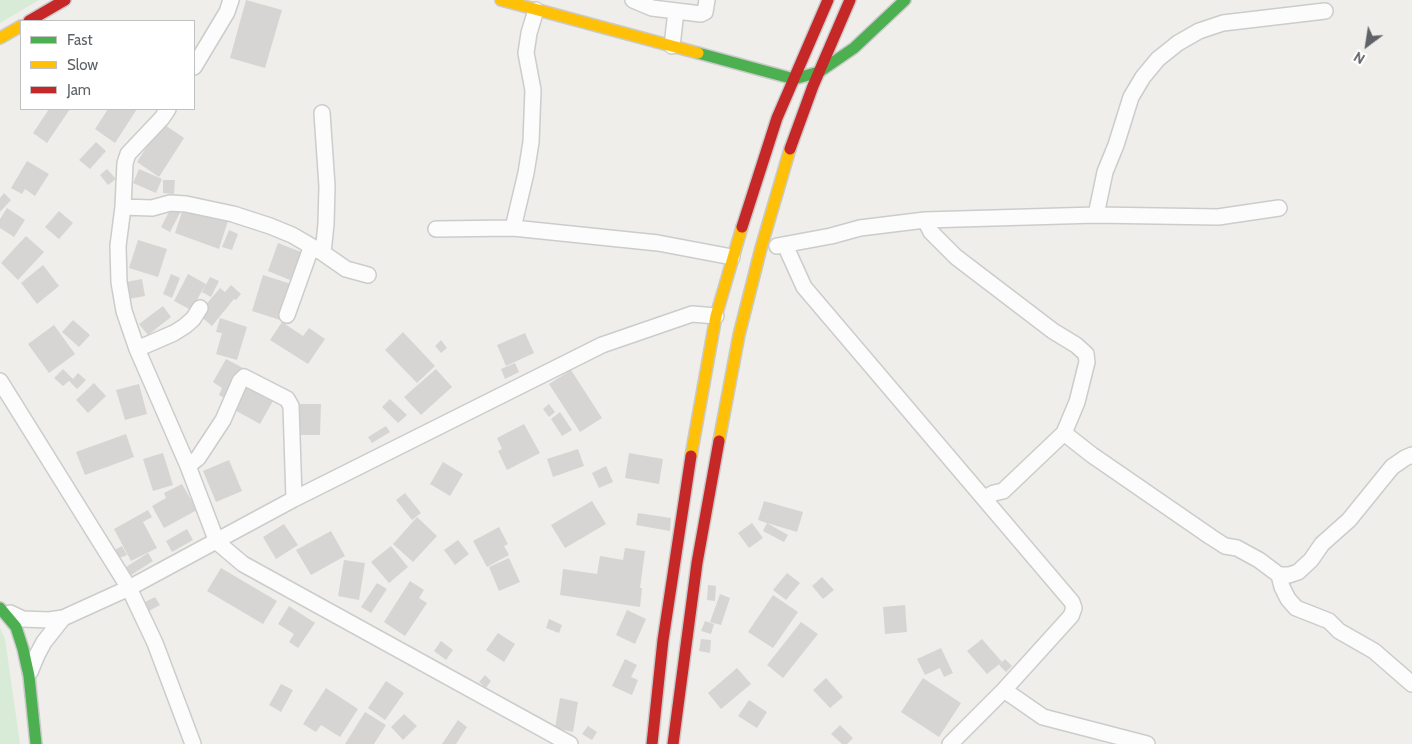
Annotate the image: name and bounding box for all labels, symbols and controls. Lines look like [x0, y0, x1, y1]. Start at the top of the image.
legend [20, 20, 195, 110]
north arrow [1342, 20, 1392, 70]
text: Fast [67, 31, 92, 49]
text: N [1350, 48, 1368, 68]
text: Slow [67, 56, 98, 74]
text: Jam [67, 81, 91, 99]

